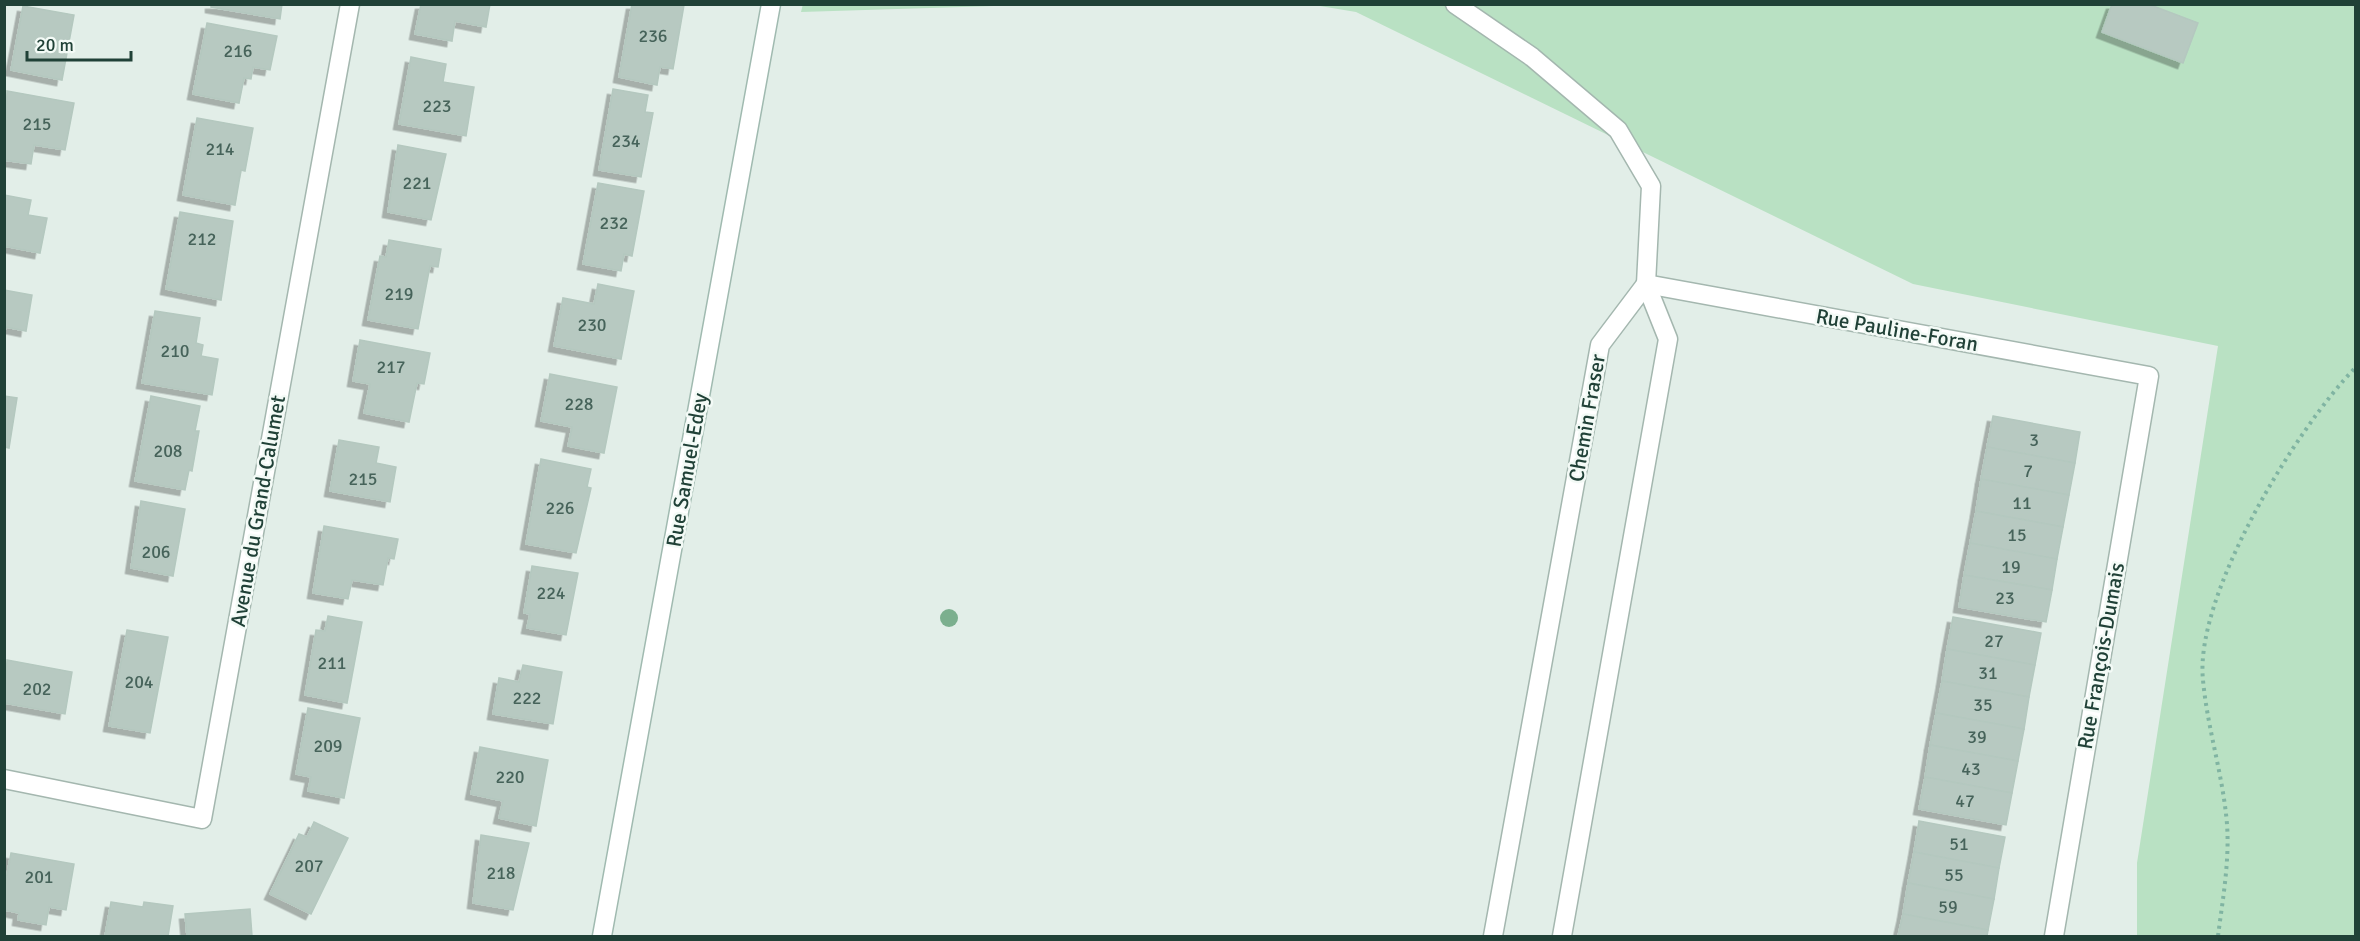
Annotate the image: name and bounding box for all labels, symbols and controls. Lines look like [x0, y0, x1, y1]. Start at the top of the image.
scale bar [27, 24, 130, 62]
house number: 236 [638, 25, 668, 47]
text: 20 m [36, 34, 74, 56]
house number: 216 [223, 40, 253, 62]
house number: 223 [422, 95, 452, 117]
house number: 215 [22, 113, 52, 135]
house number: 234 [611, 130, 641, 152]
house number: 214 [205, 138, 235, 160]
house number: 221 [402, 172, 432, 194]
house number: 232 [599, 212, 629, 234]
house number: 212 [187, 228, 217, 250]
house number: 219 [384, 283, 414, 305]
street label: Rue Pauline-Foran [1814, 303, 1980, 357]
house number: 230 [577, 314, 607, 336]
house number: 210 [160, 340, 190, 362]
street label: Chemin Fraser [1563, 352, 1611, 484]
house number: 217 [376, 356, 406, 378]
street label: Rue Samuel-Edey [661, 391, 713, 549]
street label: Avenue du Grand-Calumet [225, 393, 291, 629]
house number: 228 [564, 393, 594, 415]
house number: 3 [2029, 429, 2039, 451]
house number: 208 [153, 440, 183, 462]
house number: 7 [2023, 460, 2033, 482]
house number: 215 [348, 468, 378, 490]
house number: 11 [2012, 492, 2032, 514]
house number: 226 [545, 497, 575, 519]
house number: 15 [2007, 524, 2027, 546]
house number: 206 [141, 541, 171, 563]
house number: 19 [2001, 556, 2021, 578]
street label: Rue François-Dumais [2072, 561, 2130, 751]
house number: 224 [536, 582, 566, 604]
house number: 23 [1995, 587, 2015, 609]
house number: 27 [1984, 630, 2004, 652]
house number: 211 [317, 652, 347, 674]
house number: 31 [1978, 662, 1998, 684]
house number: 204 [124, 671, 154, 693]
house number: 202 [22, 678, 52, 700]
house number: 222 [512, 687, 542, 709]
house number: 35 [1973, 694, 1993, 716]
house number: 39 [1967, 726, 1987, 748]
house number: 209 [313, 735, 343, 757]
house number: 43 [1961, 758, 1981, 780]
house number: 220 [495, 766, 525, 788]
house number: 47 [1955, 790, 1975, 812]
house number: 51 [1949, 833, 1969, 855]
house number: 207 [294, 855, 324, 877]
house number: 218 [486, 862, 516, 884]
house number: 55 [1944, 864, 1964, 886]
house number: 201 [24, 866, 54, 888]
house number: 59 [1938, 896, 1958, 918]

